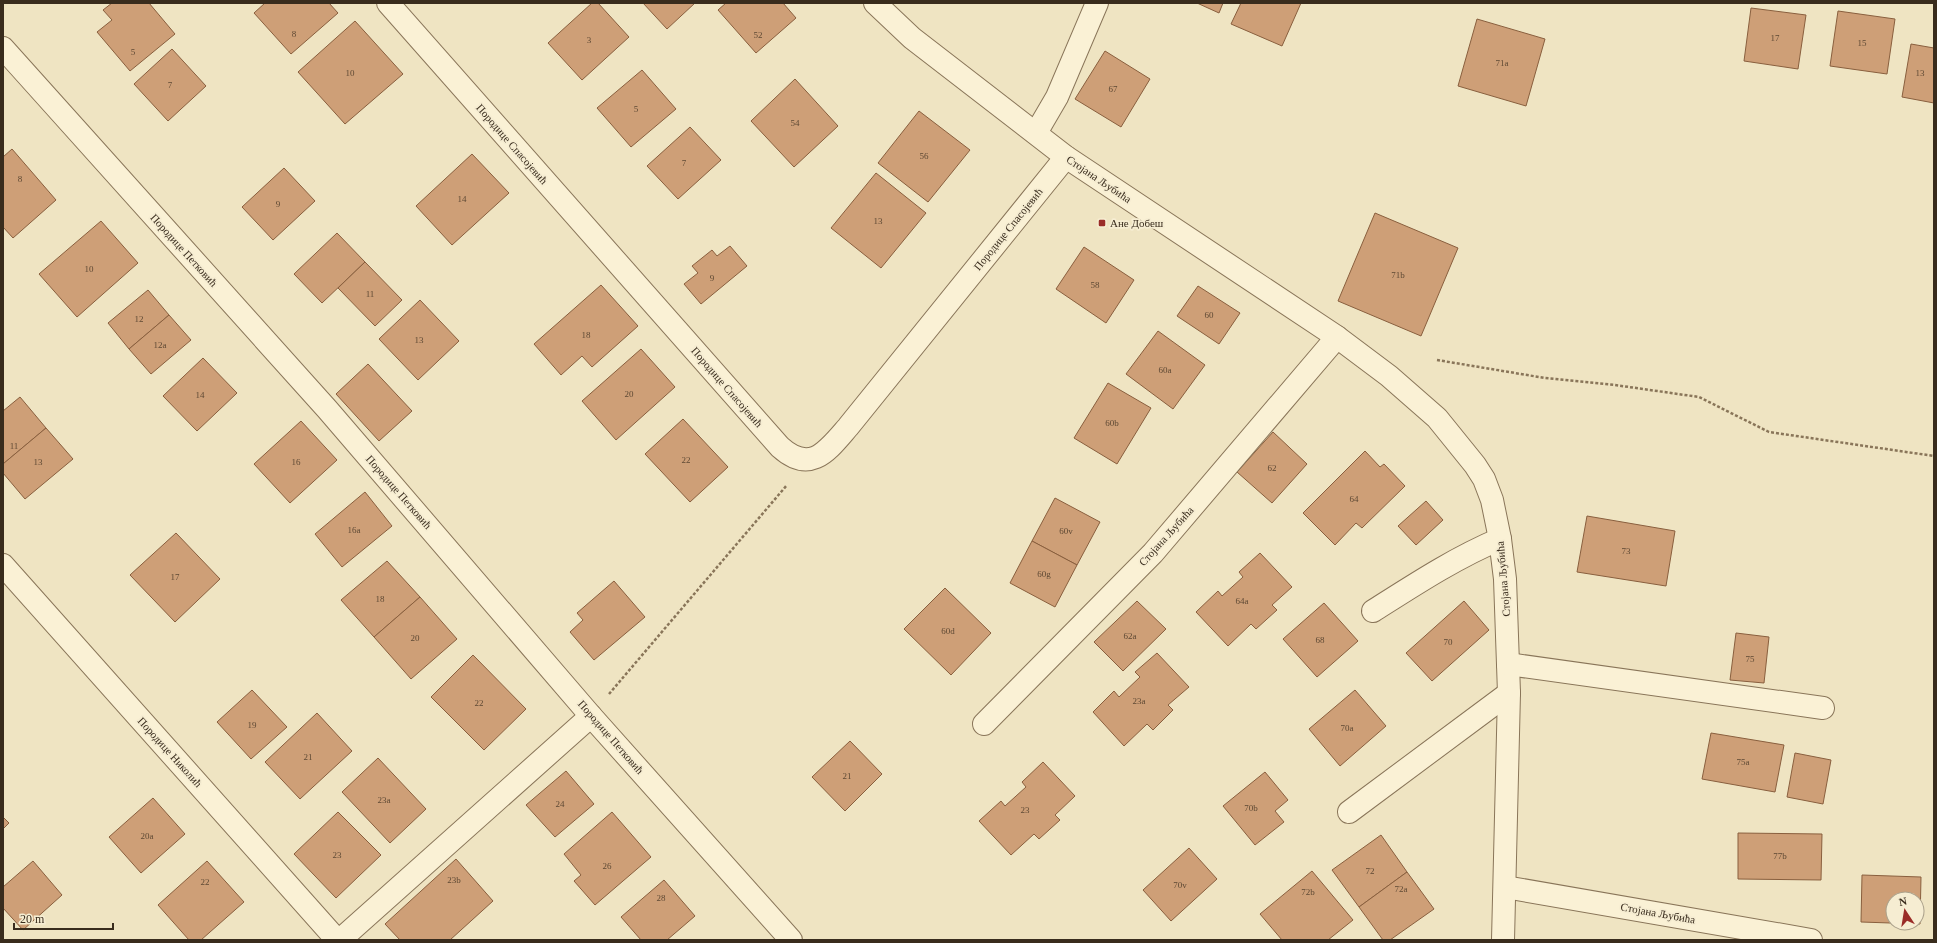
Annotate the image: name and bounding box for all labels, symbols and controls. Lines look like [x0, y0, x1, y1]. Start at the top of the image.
house number: 8 [292, 29, 297, 39]
house number: 52 [754, 30, 763, 40]
house number: 17 [1771, 33, 1780, 43]
house number: 3 [587, 35, 592, 45]
house number: 15 [1858, 38, 1867, 48]
house number: 5 [131, 47, 136, 57]
house number: 71a [1496, 58, 1509, 68]
house number: 10 [346, 68, 355, 78]
house number: 13 [1916, 68, 1925, 78]
house number: 7 [168, 80, 173, 90]
house number: 67 [1109, 84, 1118, 94]
street label: Породице Спасојевић [474, 102, 550, 187]
house number: 5 [634, 104, 639, 114]
house number: 54 [791, 118, 800, 128]
house number: 56 [920, 151, 929, 161]
street label: Стојана Љубића [1064, 153, 1134, 205]
house number: 7 [682, 158, 687, 168]
house number: 8 [18, 174, 23, 184]
street label: Породице Спасојевић [971, 185, 1045, 272]
house number: 14 [458, 194, 467, 204]
house number: 9 [276, 199, 281, 209]
street label: Породице Петковић [148, 211, 220, 289]
house number: 13 [874, 216, 883, 226]
place label: Ане Добеш [1110, 217, 1164, 229]
marker: Ане Добеш [1097, 218, 1107, 228]
house number: 10 [85, 264, 94, 274]
house number: 71b [1391, 270, 1405, 280]
house number: 9 [710, 273, 715, 283]
house number: 58 [1091, 280, 1100, 290]
house number: 11 [366, 289, 374, 299]
house number: 60 [1205, 310, 1214, 320]
house number: 12 [135, 314, 144, 324]
house number: 18 [582, 330, 591, 340]
house number: 13 [415, 335, 424, 345]
house number: 12a [154, 340, 167, 350]
street label: Породице Спасојевић [689, 345, 765, 430]
house number: 60a [1159, 365, 1172, 375]
house number: 20 [625, 389, 634, 399]
house number: 14 [196, 390, 205, 400]
house number: 60b [1105, 418, 1119, 428]
house number: 11 [10, 441, 18, 451]
street label: Породице Петковић [364, 453, 435, 532]
house number: 22 [682, 455, 691, 465]
house number: 13 [34, 457, 43, 467]
house number: 16 [292, 457, 301, 467]
house number: 62 [1268, 463, 1277, 473]
house number: 64 [1350, 494, 1359, 504]
street label: Стојана Љубића [1136, 504, 1196, 568]
house number: 16a [348, 525, 361, 535]
house number: 60v [1059, 526, 1073, 536]
street label: Стојана Љубића [1494, 541, 1512, 617]
house number: 73 [1622, 546, 1631, 556]
house number: 60g [1037, 569, 1051, 579]
house number: 17 [171, 572, 180, 582]
house number: 18 [376, 594, 385, 604]
house number: 64a [1236, 596, 1249, 606]
house number: 60d [941, 626, 955, 636]
house number: 62a [1124, 631, 1137, 641]
house number: 20 [411, 633, 420, 643]
house number: 68 [1316, 635, 1325, 645]
house number: 70 [1444, 637, 1453, 647]
house number: 75 [1746, 654, 1755, 664]
house number: 23a [1133, 696, 1146, 706]
house number: 22 [475, 698, 484, 708]
street label: Породице Петковић [576, 698, 647, 777]
street label: Породице Николић [135, 715, 205, 790]
house number: 19 [248, 720, 257, 730]
house number: 70a [1341, 723, 1354, 733]
house number: 21 [304, 752, 313, 762]
house number: 75a [1737, 757, 1750, 767]
house number: 21 [843, 771, 852, 781]
house number: 23a [378, 795, 391, 805]
house number: 24 [556, 799, 565, 809]
house number: 70b [1244, 803, 1258, 813]
house number: 23 [1021, 805, 1030, 815]
house number: 20a [141, 831, 154, 841]
house number: 23 [333, 850, 342, 860]
house number: 77b [1773, 851, 1787, 861]
house number: 26 [603, 861, 612, 871]
house number: 72 [1366, 866, 1375, 876]
house number: 23b [447, 875, 461, 885]
house number: 22 [201, 877, 210, 887]
house number: 70v [1173, 880, 1187, 890]
house number: 72a [1395, 884, 1408, 894]
house number: 72b [1301, 887, 1315, 897]
north arrow [1885, 891, 1925, 931]
house number: 28 [657, 893, 666, 903]
text: N [1898, 895, 1908, 908]
street label: Стојана Љубића [1620, 901, 1696, 925]
scale bar [14, 905, 113, 931]
text: 20 m [20, 912, 45, 926]

